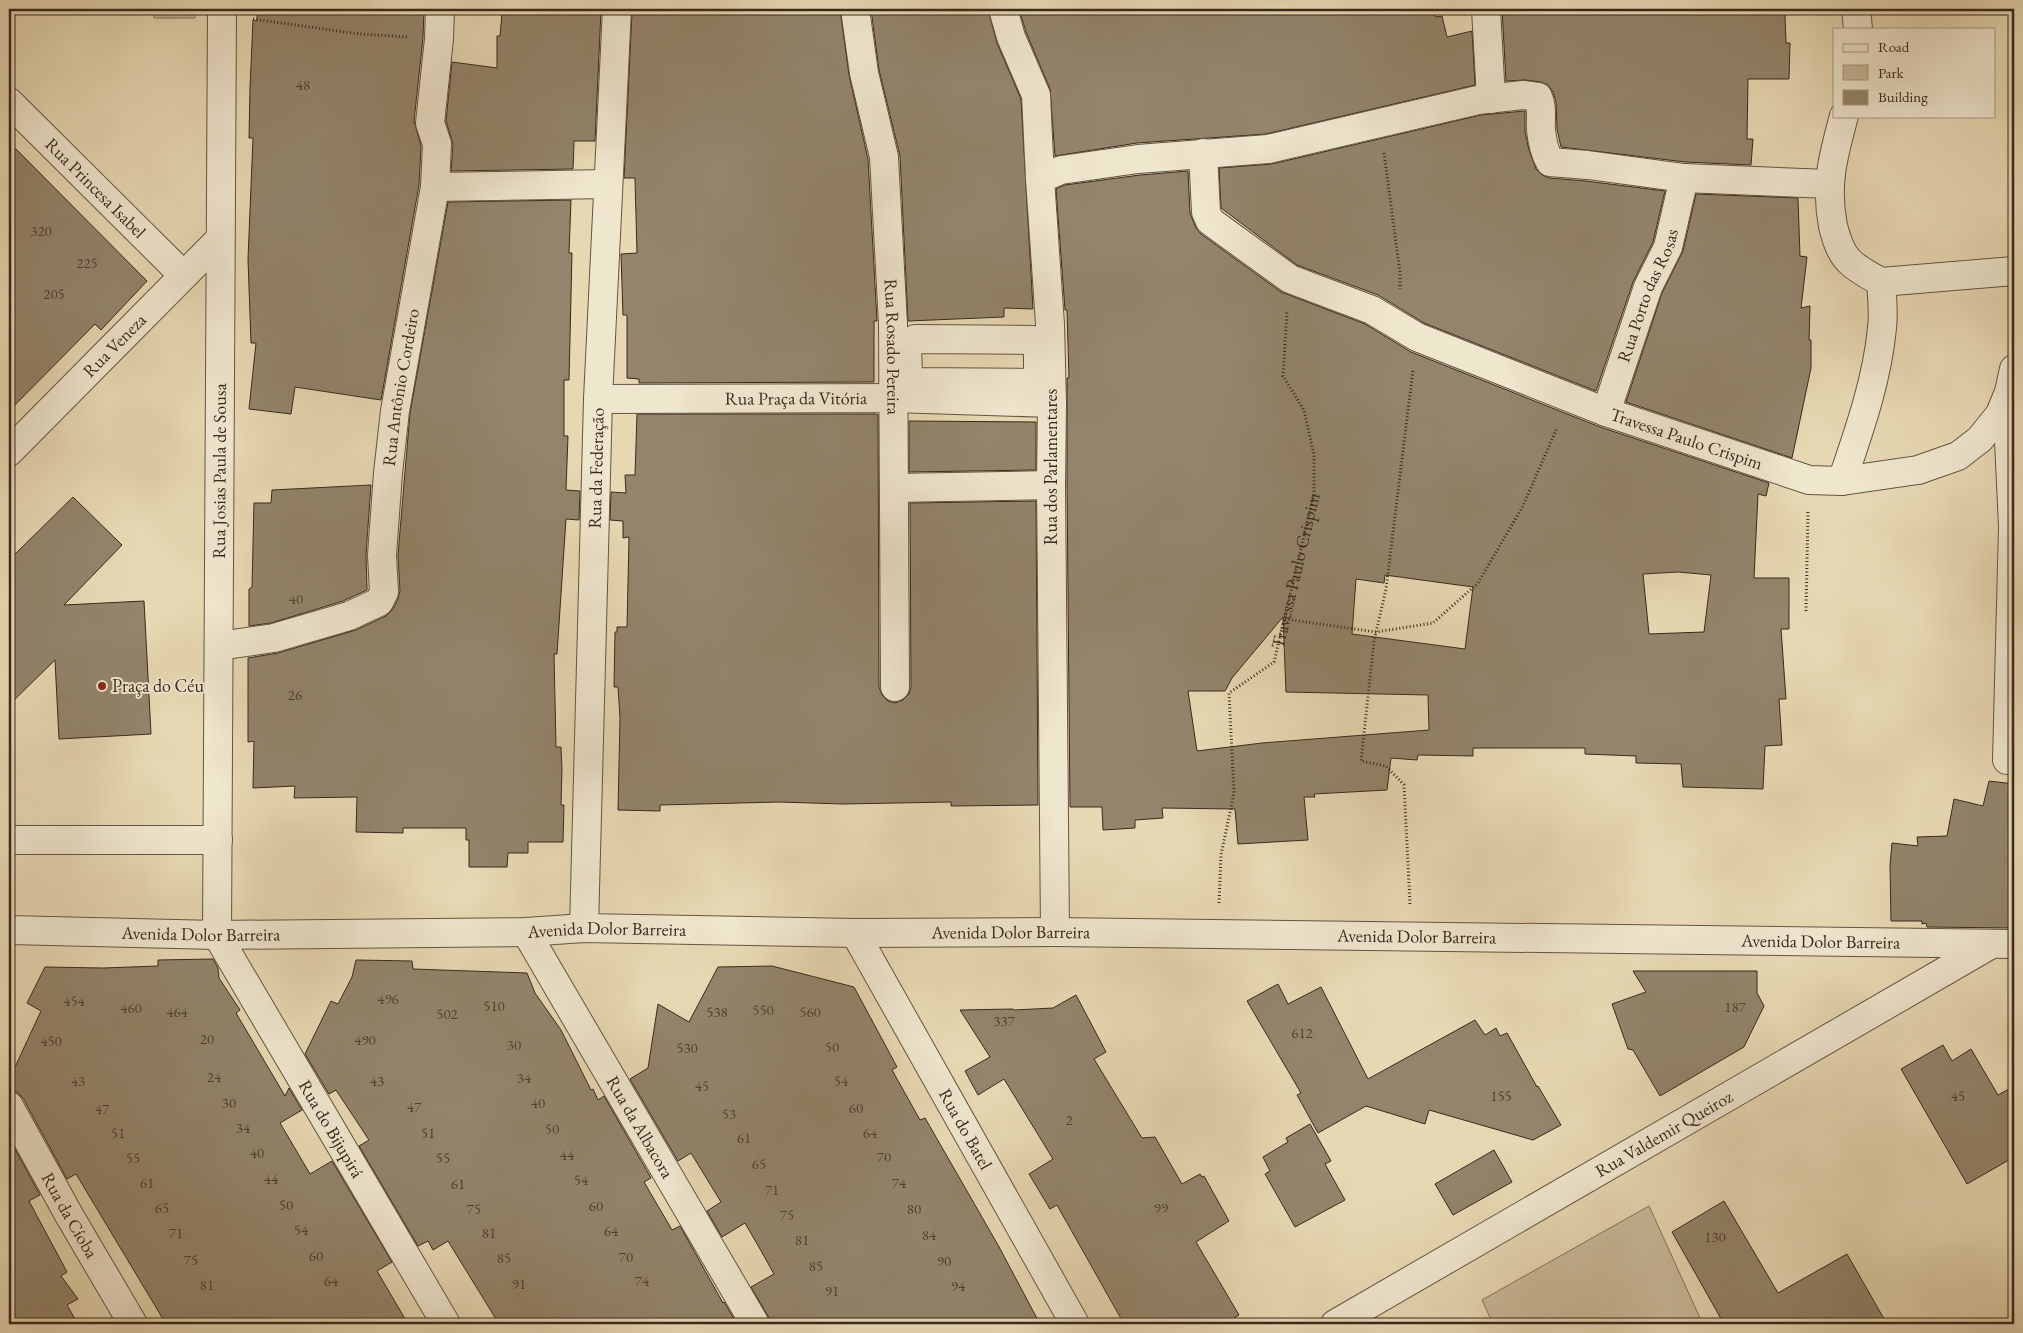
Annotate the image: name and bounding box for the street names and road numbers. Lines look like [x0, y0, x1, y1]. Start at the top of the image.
street label: Rua Princesa Isabel [40, 132, 151, 243]
street label: Rua Porto das Rosas [1612, 226, 1683, 365]
street label: Rua Rosado Pereira [880, 278, 906, 416]
street label: Rua Antônio Cordeiro [377, 306, 424, 467]
street label: Rua Veneza [78, 308, 151, 382]
street label: Rua Josias Paula de Sousa [207, 382, 231, 559]
street label: Rua Praça da Vitória [725, 386, 868, 410]
street label: Rua dos Parlamentares [1039, 389, 1062, 545]
street label: Travessa Paulo Crispim [1607, 402, 1766, 475]
street label: Rua da Federação [583, 407, 609, 529]
street label: Travessa Paulo Crispim [1266, 490, 1325, 651]
street label: Avenida Dolor Barreira [526, 916, 687, 943]
street label: Avenida Dolor Barreira [930, 920, 1091, 944]
street label: Avenida Dolor Barreira [120, 921, 281, 946]
street label: Avenida Dolor Barreira [1336, 924, 1497, 949]
street label: Avenida Dolor Barreira [1740, 929, 1901, 954]
street label: Rua da Albacora [601, 1071, 680, 1183]
street label: Rua do Bijupirá [294, 1075, 370, 1183]
street label: Rua do Batel [934, 1084, 998, 1174]
street label: Rua Valdemir Queiroz [1591, 1084, 1737, 1182]
street label: Rua da Cíoba [37, 1168, 104, 1263]

